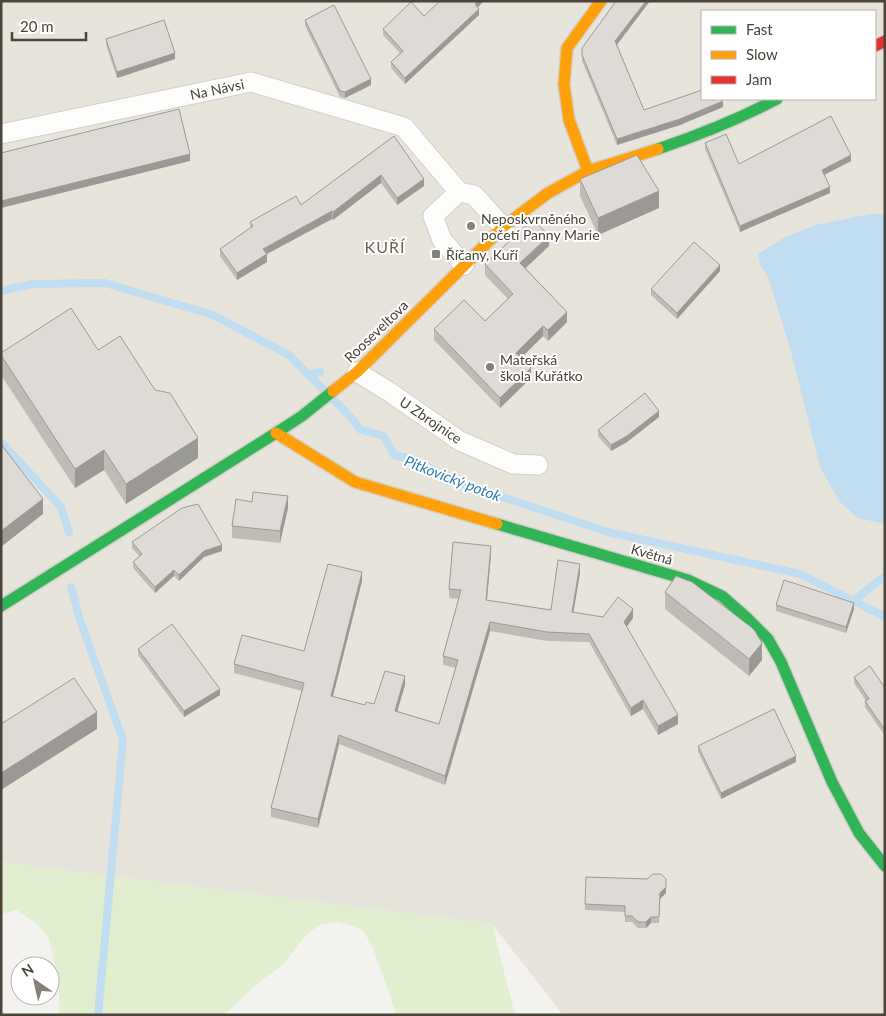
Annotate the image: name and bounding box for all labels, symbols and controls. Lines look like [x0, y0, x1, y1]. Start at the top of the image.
scale bar [12, 10, 86, 42]
legend [701, 10, 876, 100]
text: 20 m [20, 17, 54, 35]
text: Fast [746, 20, 773, 38]
text: Slow [746, 45, 778, 63]
text: Jam [746, 70, 772, 88]
street label: Na Návsi [188, 75, 246, 103]
place label: Neposkvrněného početí Panny Marie [481, 210, 600, 243]
marker: Neposkvrněného početí Panny Marie [465, 220, 477, 232]
district label: KUŘÍ [365, 237, 406, 256]
place label: Říčany, Kuří [446, 246, 519, 263]
marker: Říčany, Kuří [430, 248, 442, 260]
street label: Rooseveltova [341, 296, 411, 366]
place label: Mateřská škola Kuřátko [500, 351, 583, 384]
marker: Mateřská škola Kuřátko [484, 361, 496, 373]
street label: U Zbrojnice [397, 393, 465, 447]
water label: Pitkovický potok [402, 451, 505, 505]
street label: Květná [629, 540, 675, 568]
north arrow [10, 956, 60, 1006]
text: N [18, 960, 37, 980]

